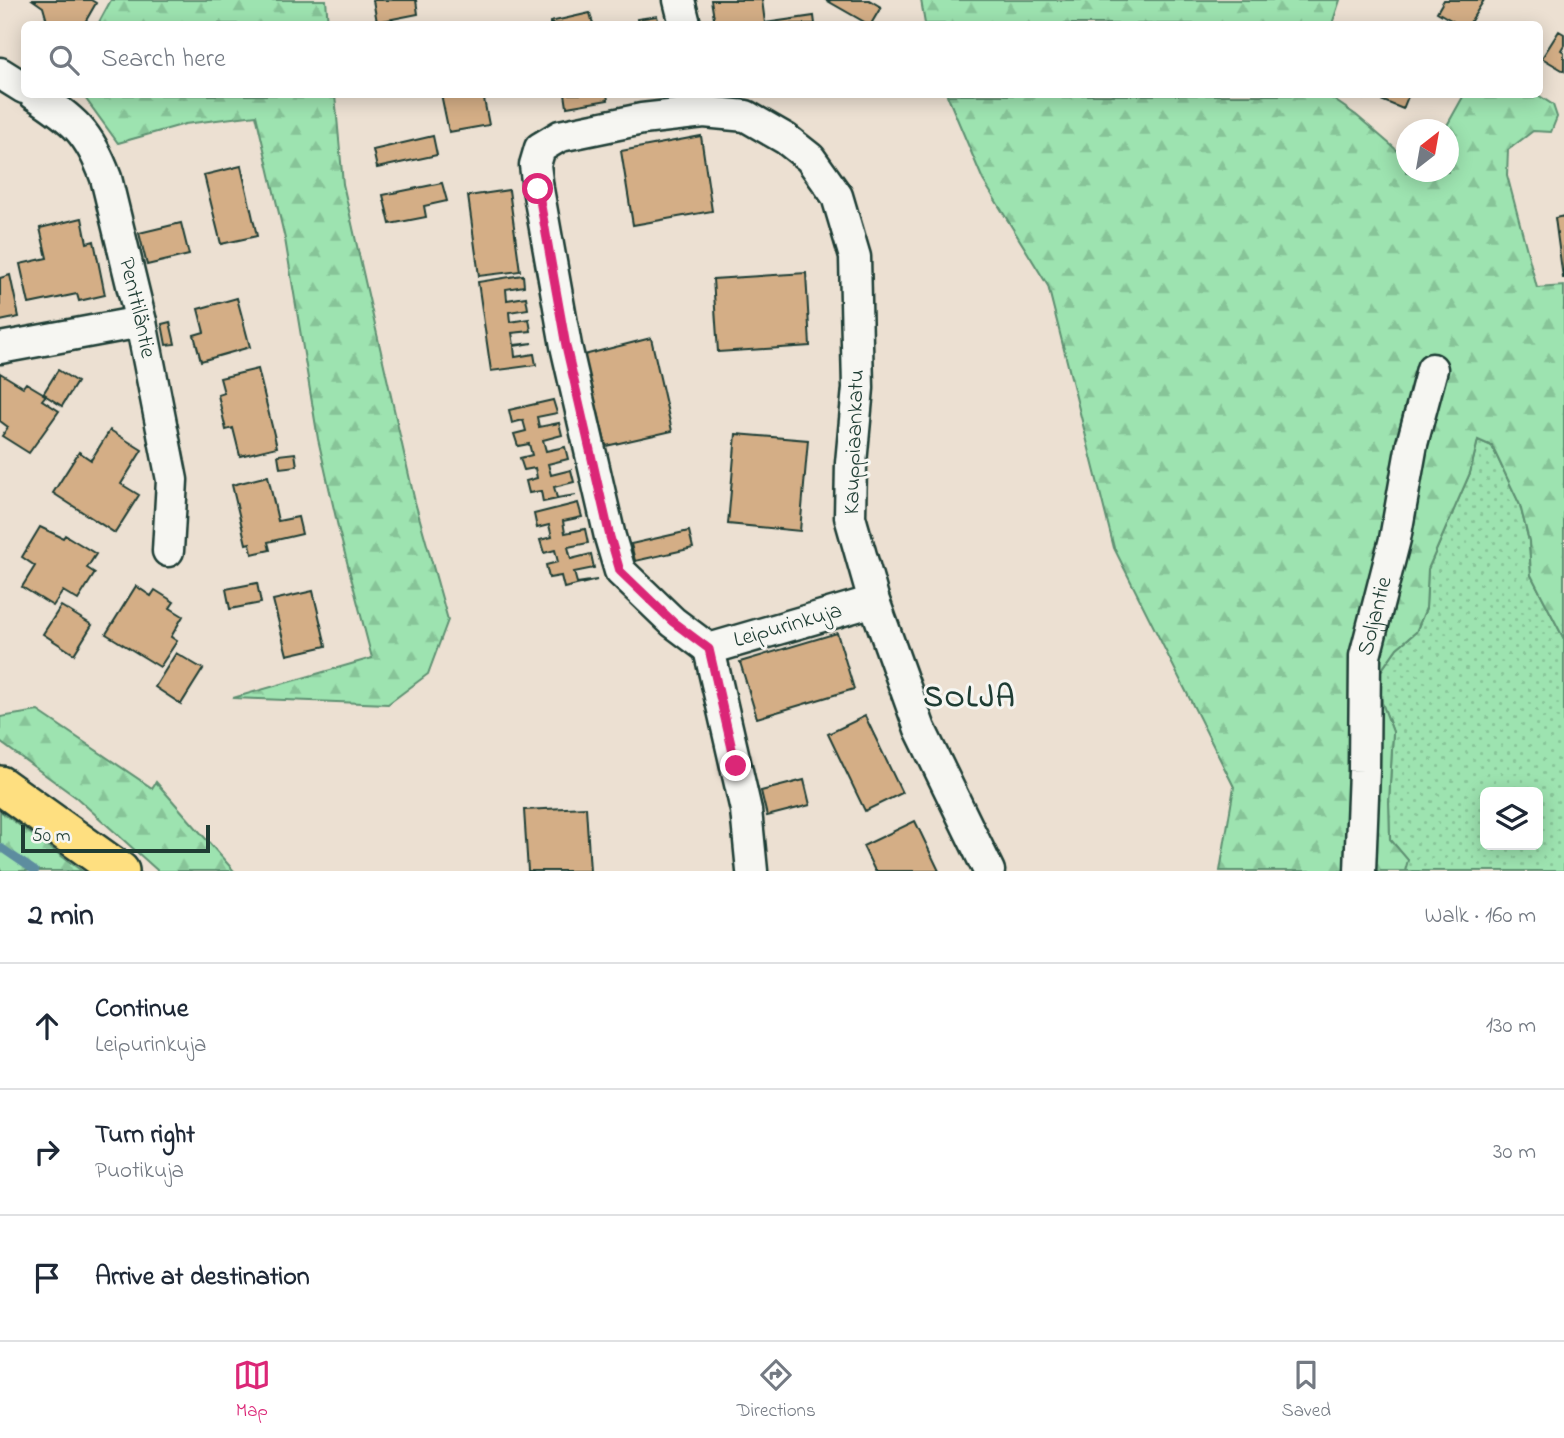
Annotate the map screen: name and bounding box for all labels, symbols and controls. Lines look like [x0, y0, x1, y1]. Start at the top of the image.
search box [21, 21, 1543, 98]
icon: search [45, 41, 83, 79]
text: Search here [101, 41, 226, 79]
north arrow [1396, 119, 1459, 182]
route start [522, 173, 553, 204]
street label: Penttiläntie [109, 254, 164, 362]
street label: Kauppiaankatu [836, 369, 874, 515]
street label: Soljantie [1349, 573, 1401, 659]
street label: Leipurinkuja [730, 595, 846, 657]
district label: SOLJA [923, 677, 1017, 721]
route end [720, 750, 751, 781]
map controls [1480, 787, 1543, 850]
button: layers [1480, 787, 1543, 850]
scale bar [21, 822, 210, 854]
text: 50 m [32, 823, 71, 850]
text: 2 min [28, 895, 94, 939]
text: Walk · 160 m [1424, 900, 1536, 933]
text: Continue [95, 991, 188, 1029]
icon: ahead [28, 1007, 66, 1045]
text: 130 m [1486, 1010, 1536, 1043]
text: Leipurinkuja [95, 1029, 206, 1062]
text: Turn right [95, 1117, 195, 1155]
icon: right [28, 1133, 66, 1171]
text: 30 m [1493, 1136, 1536, 1169]
text: Puotikuja [95, 1155, 184, 1188]
icon: arrive [28, 1259, 66, 1297]
text: Arrive at destination [95, 1259, 310, 1297]
tab: Map [233, 1356, 271, 1425]
tab: Directions [737, 1356, 816, 1425]
tab: Saved [1282, 1356, 1331, 1425]

